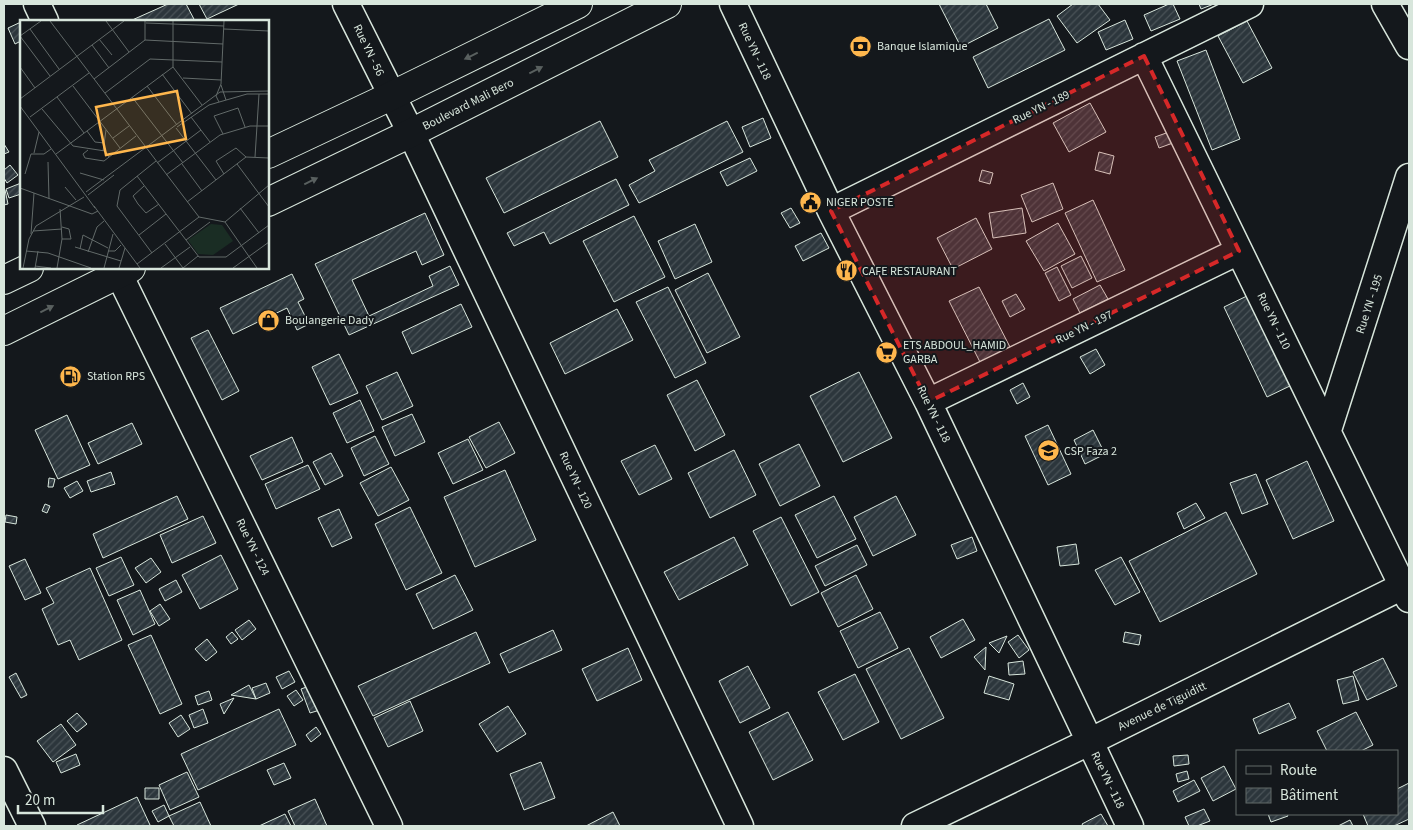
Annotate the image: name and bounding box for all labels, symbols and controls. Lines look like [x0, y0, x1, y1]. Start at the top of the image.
inset map [20, 20, 269, 269]
street label: Rue YN - 118 [734, 20, 775, 83]
street label: Rue YN - 56 [349, 21, 388, 79]
bank icon: Banque Islamique [849, 34, 873, 58]
place label: Banque Islamique [877, 38, 968, 55]
one-way arrow [464, 53, 478, 61]
one-way arrow [528, 66, 543, 74]
street label: Boulevard Mali Bero [420, 74, 517, 135]
street label: Rue YN - 189 [1010, 86, 1073, 129]
one-way arrow [304, 177, 319, 185]
public building icon: NIGER POSTE [798, 190, 822, 214]
place label: NIGER POSTE [826, 194, 894, 211]
restaurant icon: CAFE RESTAURANT [834, 259, 858, 283]
place label: CAFE RESTAURANT [862, 263, 957, 280]
street label: Rue YN - 195 [1352, 272, 1387, 336]
street label: Rue YN - 110 [1252, 290, 1295, 353]
one-way arrow [40, 305, 55, 313]
street label: Rue YN - 197 [1053, 306, 1116, 349]
shop icon: Boulangerie Dady [257, 308, 281, 332]
place label: Boulangerie Dady [285, 312, 374, 329]
place label: ETS ABDOUL_HAMID GARBA [903, 337, 1006, 368]
supermarket icon: ETS ABDOUL_HAMID GARBA [875, 340, 899, 364]
fuel station icon: Station RPS [59, 364, 83, 388]
place label: Station RPS [87, 368, 145, 385]
street label: Rue YN - 118 [912, 383, 955, 446]
school or university icon: CSP Faza 2 [1036, 439, 1060, 463]
place label: CSP Faza 2 [1064, 443, 1117, 460]
street label: Rue YN - 120 [555, 449, 596, 512]
street label: Rue YN - 124 [231, 516, 274, 579]
street label: Avenue de Tiguiditt [1115, 678, 1209, 735]
street label: Rue YN - 118 [1086, 749, 1129, 812]
legend [1236, 750, 1398, 815]
text: Route [1280, 760, 1317, 781]
scale bar [18, 782, 102, 814]
text: Bâtiment [1280, 785, 1338, 806]
text: 20 m [25, 790, 55, 811]

